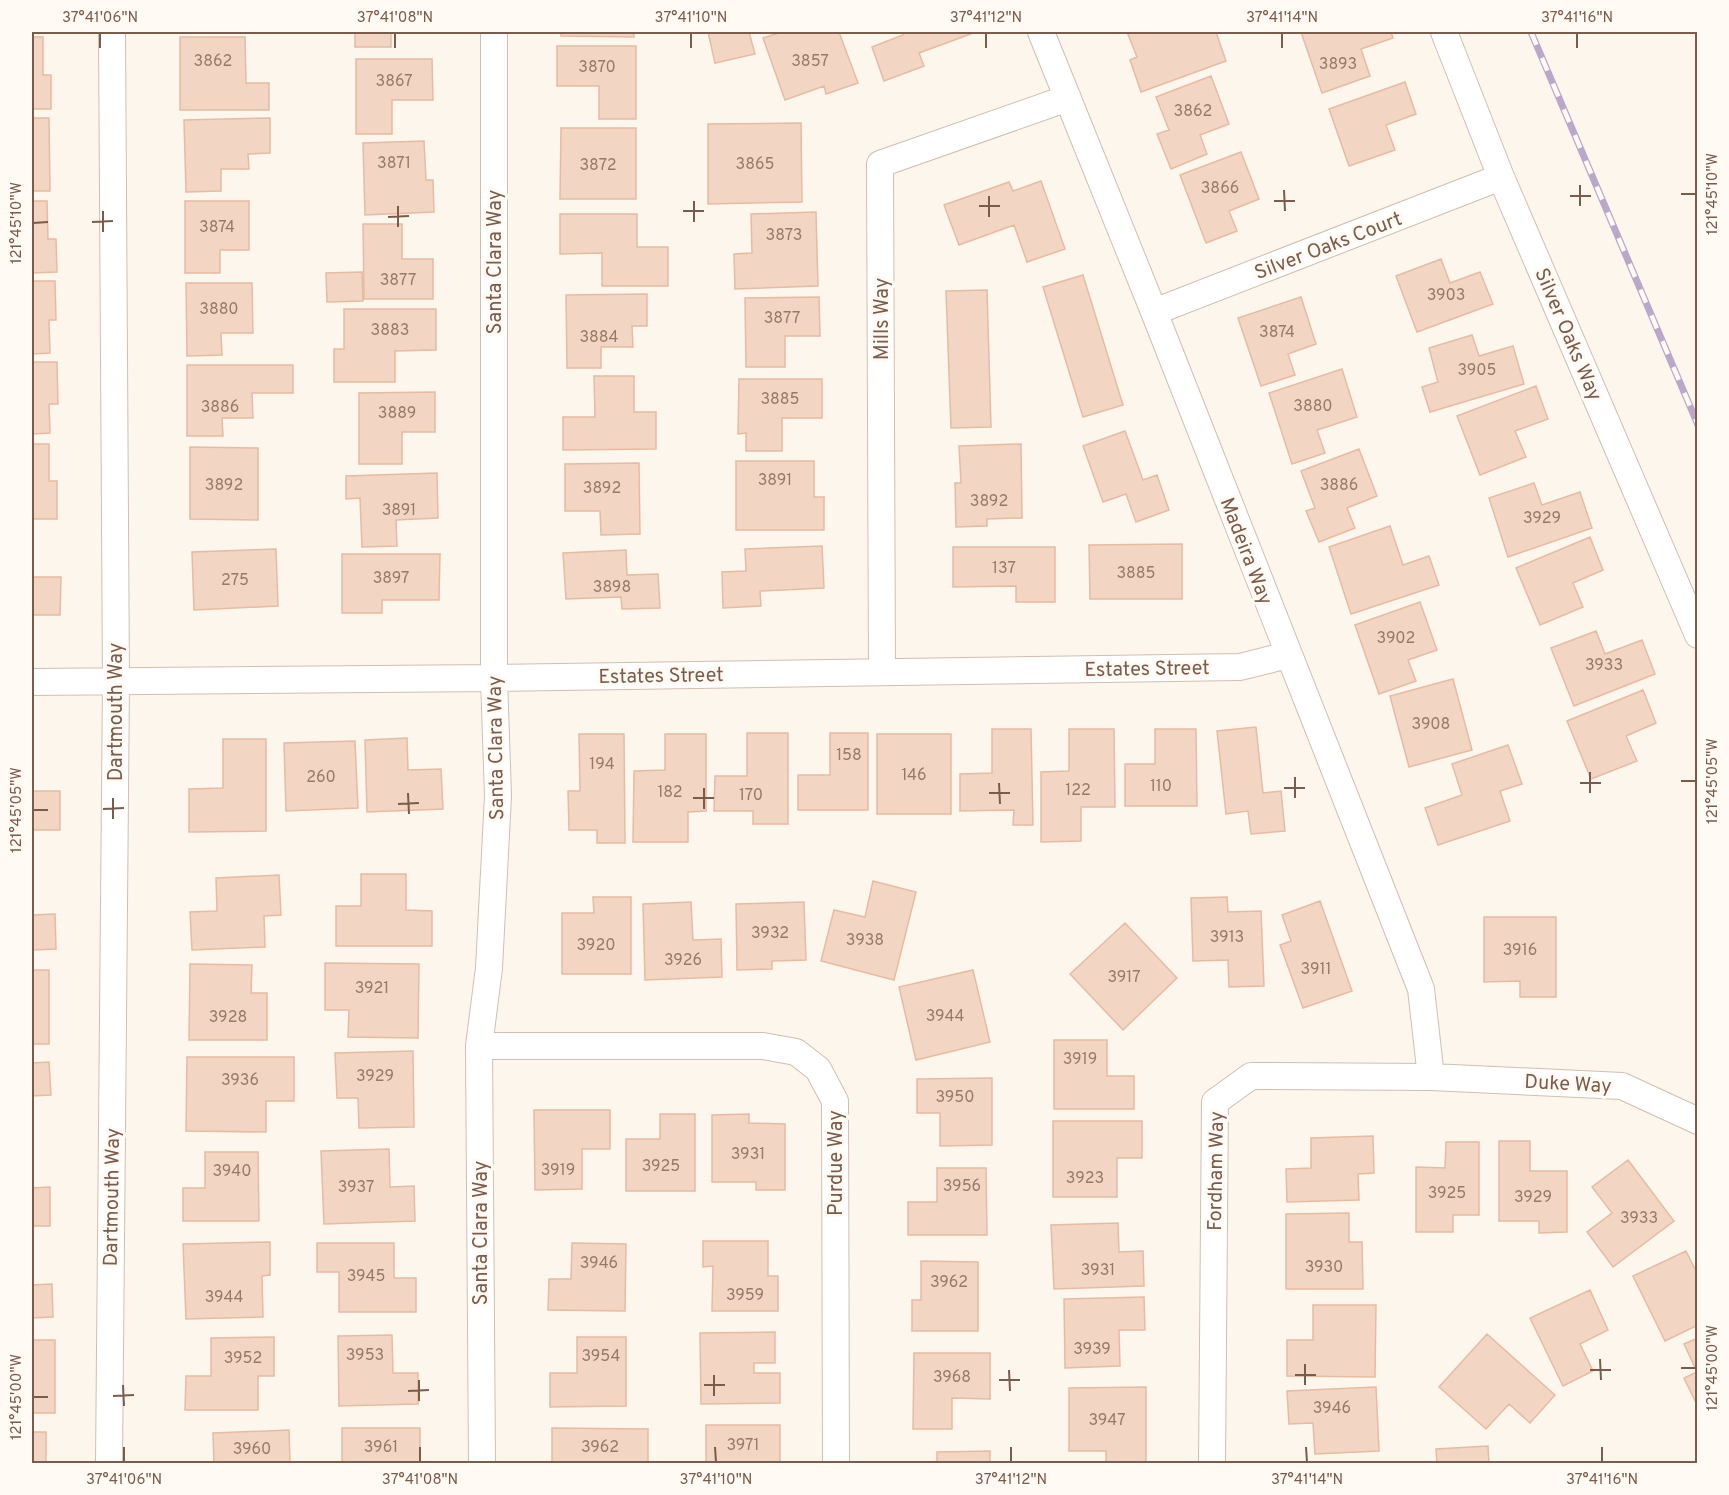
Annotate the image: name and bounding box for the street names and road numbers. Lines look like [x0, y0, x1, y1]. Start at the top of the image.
street label: Santa Clara Way [483, 190, 509, 334]
street label: Silver Oaks Court [1251, 207, 1406, 287]
street label: Silver Oaks Way [1527, 264, 1607, 405]
street label: Mills Way [870, 278, 896, 360]
street label: Madeira Way [1213, 494, 1278, 609]
street label: Dartmouth Way [104, 643, 130, 781]
street label: Estates Street [1084, 656, 1210, 684]
street label: Estates Street [598, 663, 724, 691]
street label: Santa Clara Way [483, 675, 511, 821]
street label: Duke Way [1524, 1070, 1612, 1100]
street label: Purdue Way [824, 1110, 850, 1216]
street label: Fordham Way [1203, 1111, 1231, 1231]
street label: Dartmouth Way [99, 1127, 127, 1267]
street label: Santa Clara Way [469, 1161, 495, 1305]

